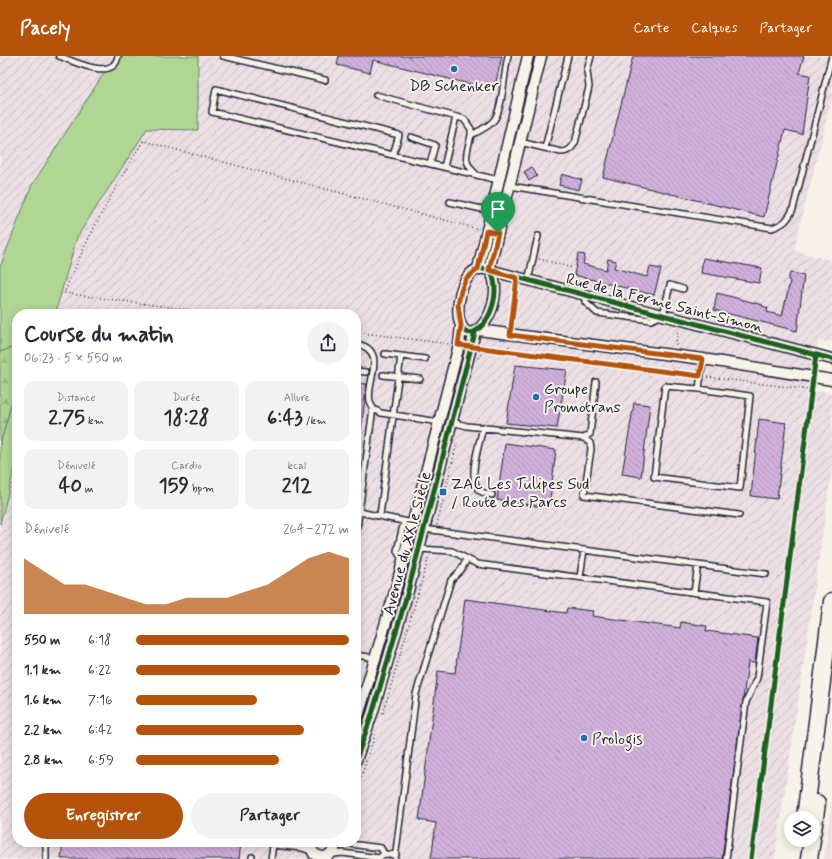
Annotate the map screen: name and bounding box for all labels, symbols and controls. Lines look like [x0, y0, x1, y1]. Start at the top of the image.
text: Pacely [20, 16, 71, 41]
text: Carte [633, 19, 669, 37]
text: Calques [691, 19, 737, 37]
text: Partager [759, 19, 812, 37]
marker: DB Schenker [449, 64, 459, 74]
place label: DB Schenker [409, 76, 499, 97]
pin [481, 192, 515, 233]
icon: arrive [487, 198, 509, 220]
street label: Rue de la Ferme Saint-Simon [564, 269, 766, 338]
text: Course du matin [24, 321, 174, 349]
button: share [307, 322, 349, 364]
text: 06:23 · 5 × 550 m [24, 350, 123, 367]
place label: Groupe Promotrans [544, 379, 621, 418]
text: Distance [57, 391, 96, 405]
text: Durée [173, 391, 200, 405]
text: Allure [284, 391, 310, 405]
marker: Groupe Promotrans [531, 392, 541, 402]
text: 2.75 [48, 405, 85, 432]
text: 18:28 [163, 405, 209, 432]
text: 6:43 [267, 405, 303, 432]
text: km [85, 414, 104, 428]
text: /km [303, 414, 327, 428]
text: Dénivelé [57, 459, 95, 473]
text: Cardio [171, 459, 202, 473]
text: kcal [288, 459, 306, 473]
street label: Avenue du XXIe Siècle [378, 469, 437, 617]
text: 40 [59, 473, 82, 500]
text: 159 [159, 473, 189, 500]
text: 212 [282, 473, 312, 500]
place label: ZAC Les Tulipes Sud / Route des Parcs [451, 474, 589, 513]
text: m [82, 482, 94, 496]
text: bpm [189, 482, 214, 496]
marker: ZAC Les Tulipes Sud / Route des Parcs [438, 487, 448, 497]
text: Dénivelé [24, 521, 69, 538]
text: 264–272 m [283, 521, 349, 538]
text: 550 m [24, 632, 60, 649]
text: 6:18 [88, 632, 111, 649]
text: 1.1 km [24, 662, 61, 679]
text: 6:22 [88, 662, 111, 679]
text: 1.6 km [24, 692, 62, 709]
text: 7:16 [88, 692, 112, 709]
text: 2.2 km [24, 722, 62, 739]
text: 6:42 [88, 722, 113, 739]
place label: Prologis [592, 729, 643, 751]
marker: Prologis [579, 733, 589, 743]
text: 2.8 km [24, 752, 63, 769]
text: 6:59 [88, 752, 114, 769]
button: Enregistrer [24, 793, 183, 839]
button: Partager [191, 793, 349, 839]
map controls [784, 811, 820, 847]
button: layers [784, 811, 820, 847]

